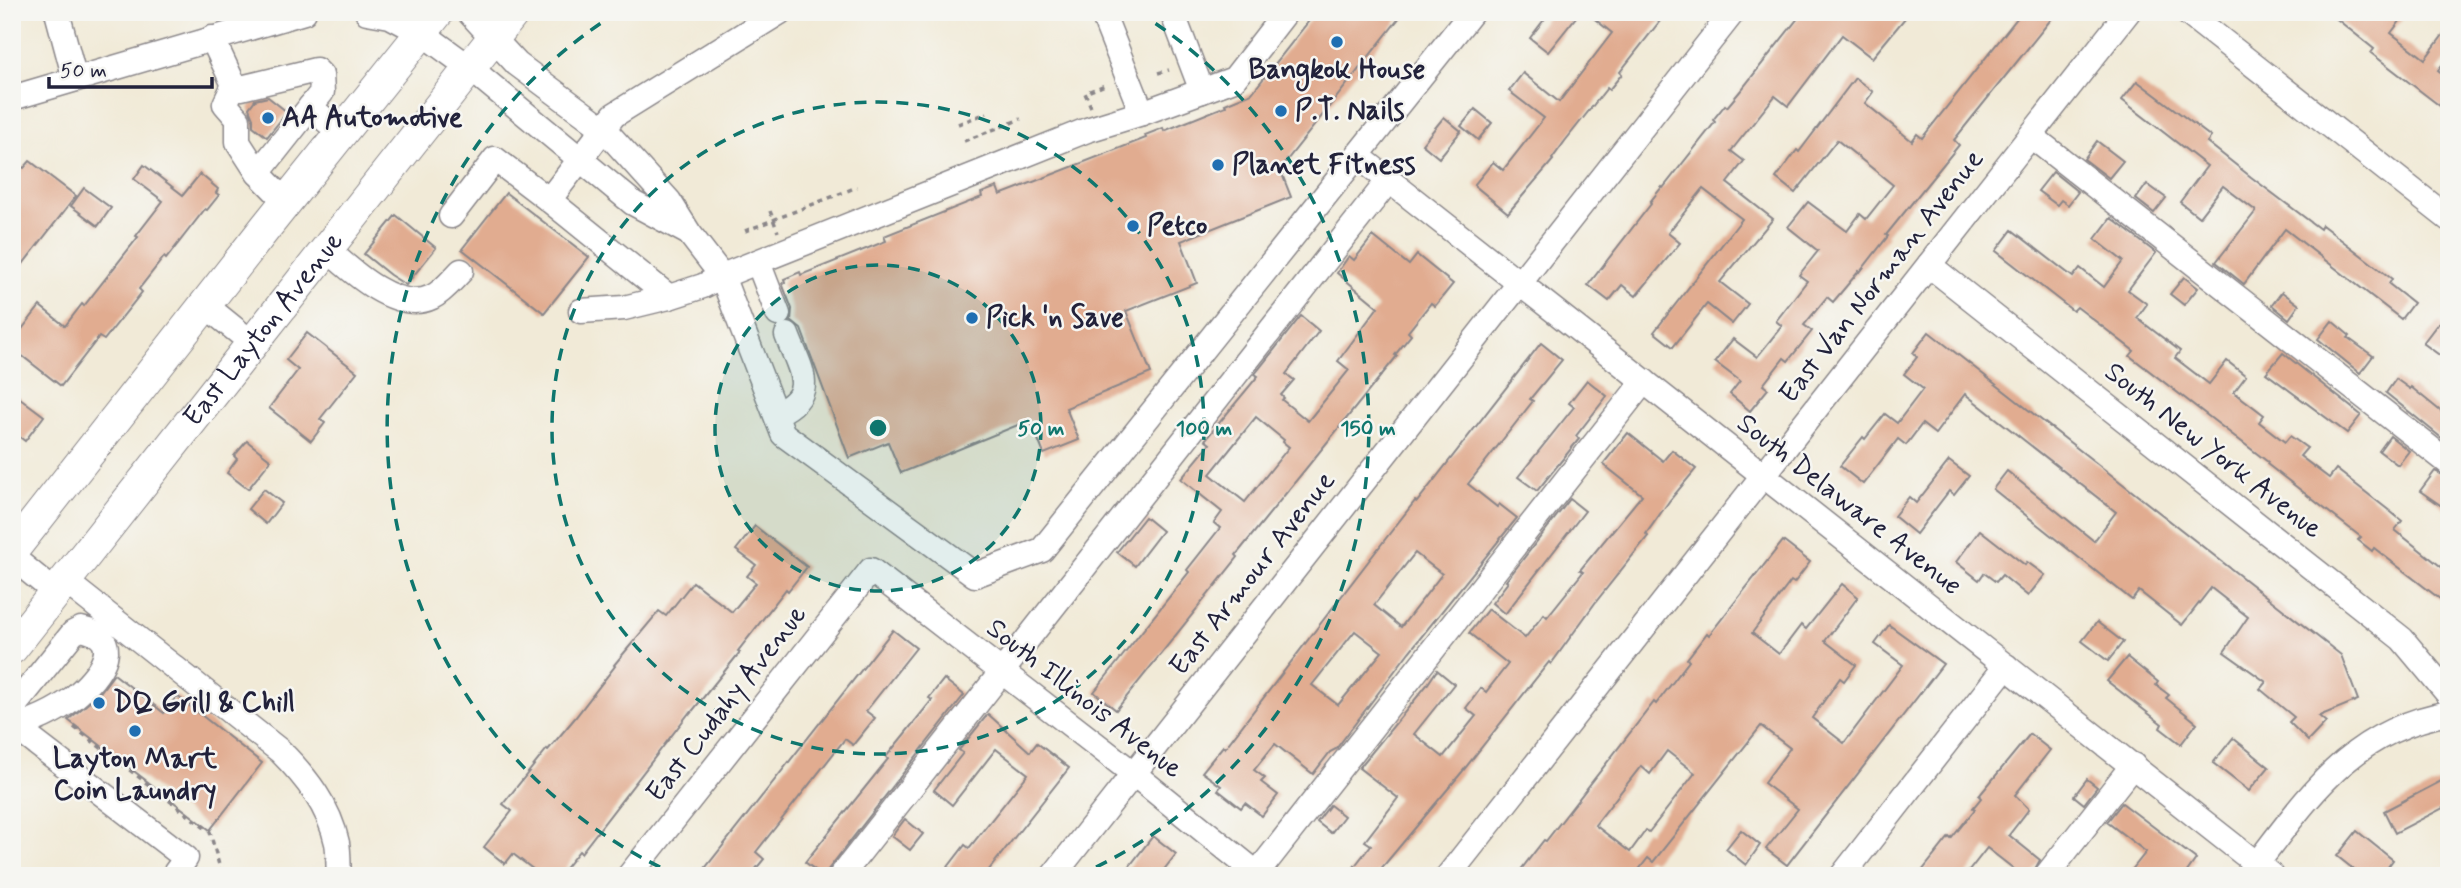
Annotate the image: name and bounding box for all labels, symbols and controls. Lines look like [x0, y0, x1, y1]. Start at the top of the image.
marker: Bangkok House [1329, 34, 1345, 50]
scale bar [49, 46, 212, 90]
place label: Bangkok House [1249, 52, 1425, 92]
text: 50 m [60, 57, 107, 85]
place label: P.T. Nails [1295, 93, 1405, 130]
place label: AA Automotive [282, 100, 463, 137]
marker: P.T. Nails [1273, 103, 1289, 119]
marker: AA Automotive [260, 110, 276, 126]
street label: East Van Norman Avenue [1771, 142, 1993, 412]
place label: Planet Fitness [1232, 147, 1416, 184]
marker: Planet Fitness [1210, 157, 1226, 173]
place label: Petco [1147, 208, 1207, 245]
marker: Petco [1125, 218, 1141, 234]
street label: East Layton Avenue [175, 224, 352, 435]
place label: Pick 'n Save [986, 300, 1124, 337]
marker: Pick 'n Save [964, 310, 980, 326]
street label: South New York Avenue [2096, 354, 2330, 548]
street label: South Delaware Avenue [1729, 405, 1969, 605]
text: 50 m [1018, 415, 1065, 443]
text: 100 m [1176, 415, 1232, 443]
text: 150 m [1340, 415, 1396, 443]
centre of rings [866, 416, 890, 440]
street label: East Armour Avenue [1162, 464, 1344, 684]
street label: East Cudahy Avenue [638, 598, 816, 810]
street label: South Illinois Avenue [978, 611, 1190, 787]
place label: DQ Grill & Chill [113, 685, 295, 722]
marker: DQ Grill & Chill [91, 695, 107, 711]
marker: Layton Mart Coin Laundry [127, 723, 143, 739]
place label: Layton Mart Coin Laundry [53, 741, 217, 810]

